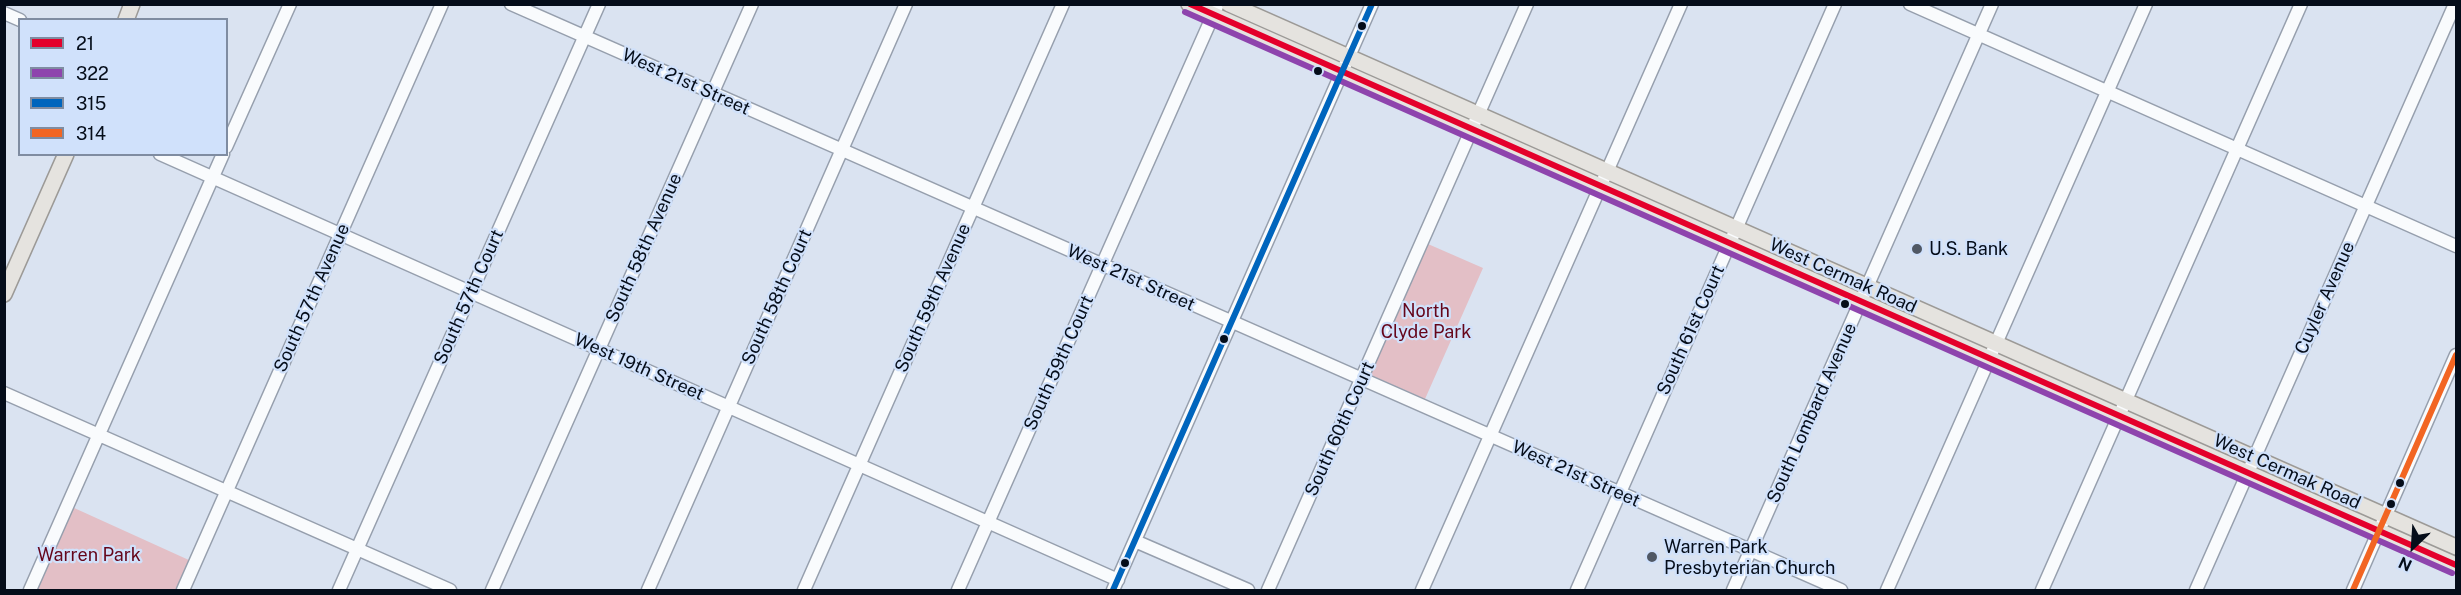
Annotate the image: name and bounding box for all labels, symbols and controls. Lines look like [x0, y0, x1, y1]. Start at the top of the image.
legend [18, 18, 228, 156]
unlabelled marker [1356, 20, 1368, 32]
text: 21 [76, 33, 94, 54]
street label: West 21st Street [619, 44, 753, 120]
text: 322 [76, 63, 109, 84]
unlabelled marker [1312, 65, 1324, 77]
text: 315 [76, 93, 106, 114]
text: 314 [76, 123, 106, 144]
street label: South 58th Avenue [601, 170, 687, 326]
street label: South 57th Avenue [270, 220, 354, 376]
street label: South 59th Avenue [890, 220, 976, 376]
street label: South 57th Court [430, 226, 508, 368]
street label: South 58th Court [737, 226, 817, 368]
street label: West Cermak Road [1766, 234, 1920, 318]
place label: U.S. Bank [1929, 238, 2008, 260]
street label: Cuyler Avenue [2291, 238, 2359, 358]
street label: West 21st Street [1064, 240, 1198, 316]
marker: U.S. Bank [1910, 242, 1924, 256]
street label: South 61st Court [1653, 262, 1729, 398]
street label: South 59th Court [1019, 292, 1099, 434]
unlabelled marker [1839, 298, 1851, 310]
park label: North Clyde Park [1381, 300, 1471, 342]
street label: South Lombard Avenue [1763, 320, 1861, 506]
street label: West 19th Street [571, 329, 707, 405]
unlabelled marker [1218, 333, 1230, 345]
street label: South 60th Court [1301, 358, 1379, 500]
street label: West Cermak Road [2210, 430, 2364, 514]
street label: West 21st Street [1509, 436, 1643, 512]
unlabelled marker [2394, 477, 2406, 489]
unlabelled marker [2385, 498, 2397, 510]
north arrow [2383, 517, 2443, 577]
place label: Warren Park Presbyterian Church [1664, 536, 1835, 578]
park label: Warren Park [37, 544, 141, 566]
marker: Warren Park Presbyterian Church [1645, 550, 1659, 564]
text: N [2396, 553, 2415, 575]
unlabelled marker [1119, 557, 1131, 569]

